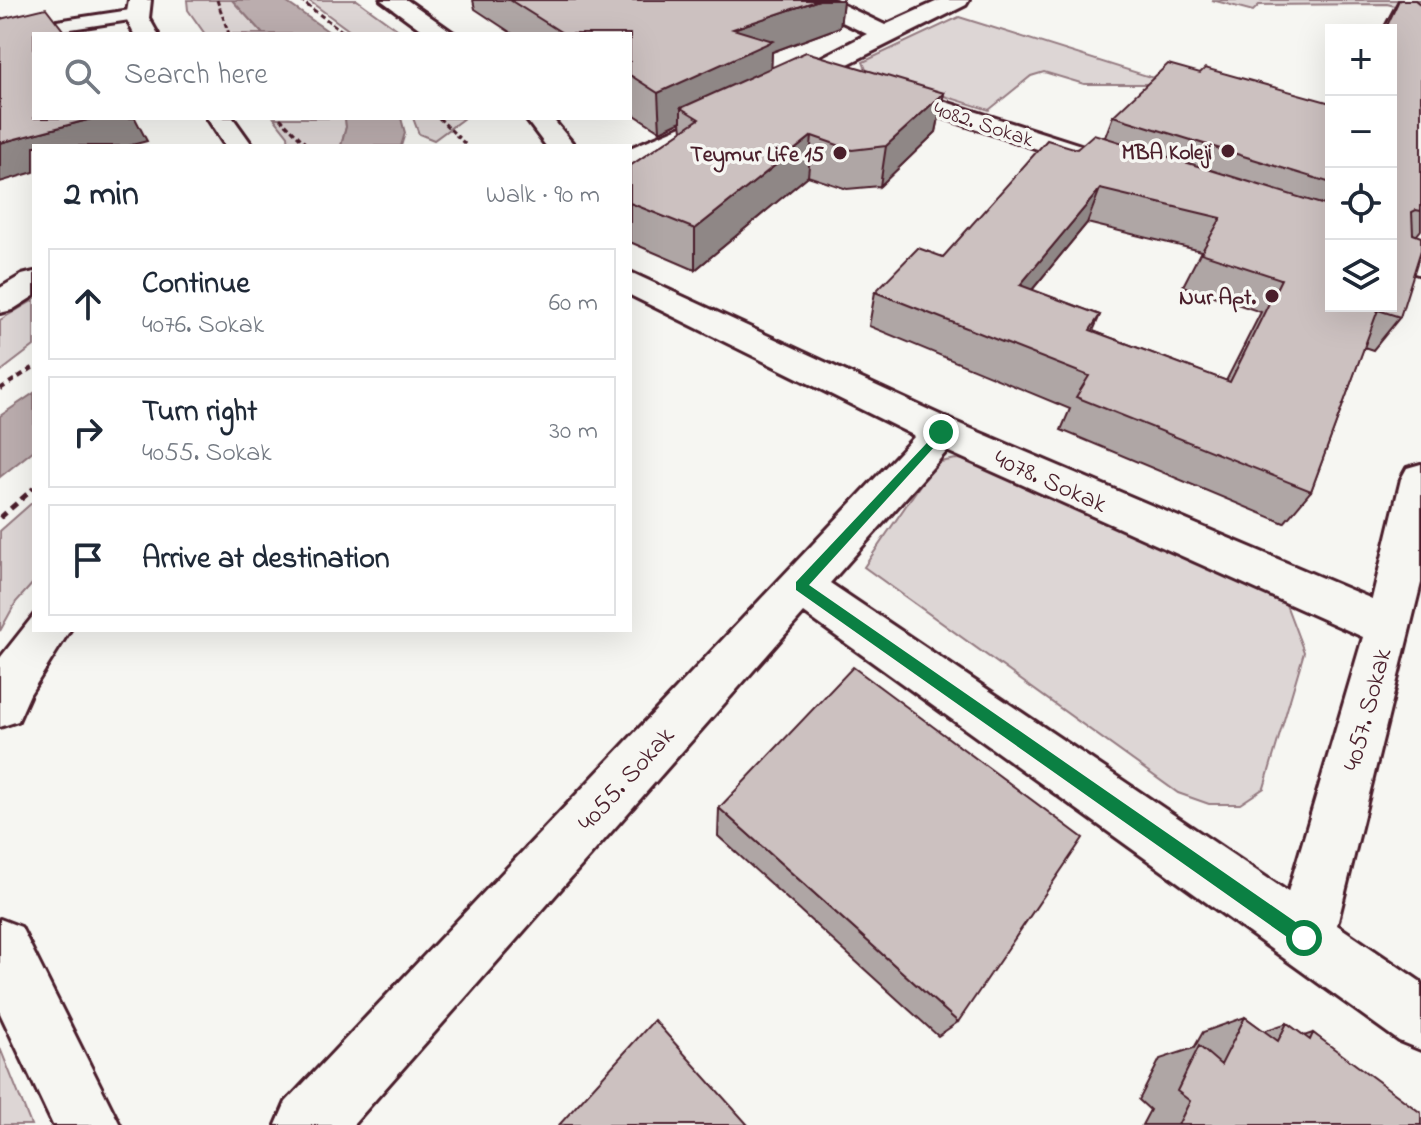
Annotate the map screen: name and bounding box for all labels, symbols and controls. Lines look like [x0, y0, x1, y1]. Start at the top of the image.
map controls [1325, 24, 1397, 312]
button: + [1325, 24, 1397, 96]
search box [32, 32, 632, 120]
icon: search [60, 54, 104, 98]
text: Search here [124, 54, 268, 98]
street label: 4082. Sokak [929, 95, 1038, 157]
button: − [1325, 96, 1397, 168]
place label: MBA Koleji [1121, 138, 1212, 170]
place label: Teymur Life 15 [690, 140, 824, 173]
marker: MBA Koleji [1219, 142, 1237, 160]
marker: Teymur Life 15 [831, 144, 849, 162]
button: locate [1325, 168, 1397, 240]
text: 2 min [64, 171, 139, 221]
text: Walk · 90 m [486, 177, 600, 215]
button: layers [1325, 240, 1397, 312]
text: Continue [142, 263, 250, 307]
icon: ahead [66, 282, 110, 326]
place label: Nur Apt. [1179, 283, 1257, 315]
text: 60 m [549, 285, 598, 323]
marker: Nur Apt. [1263, 287, 1281, 305]
text: 4076. Sokak [142, 307, 264, 345]
text: Turn right [142, 391, 257, 435]
icon: right [66, 410, 110, 454]
text: 30 m [549, 413, 598, 451]
route end [923, 414, 959, 450]
text: 4055. Sokak [142, 435, 272, 473]
street label: 4078. Sokak [987, 441, 1113, 525]
icon: arrive [66, 538, 110, 582]
text: Arrive at destination [142, 538, 390, 582]
street label: 4057. Sokak [1334, 644, 1404, 775]
street label: 4055. Sokak [570, 719, 685, 841]
route start [1286, 920, 1322, 956]

